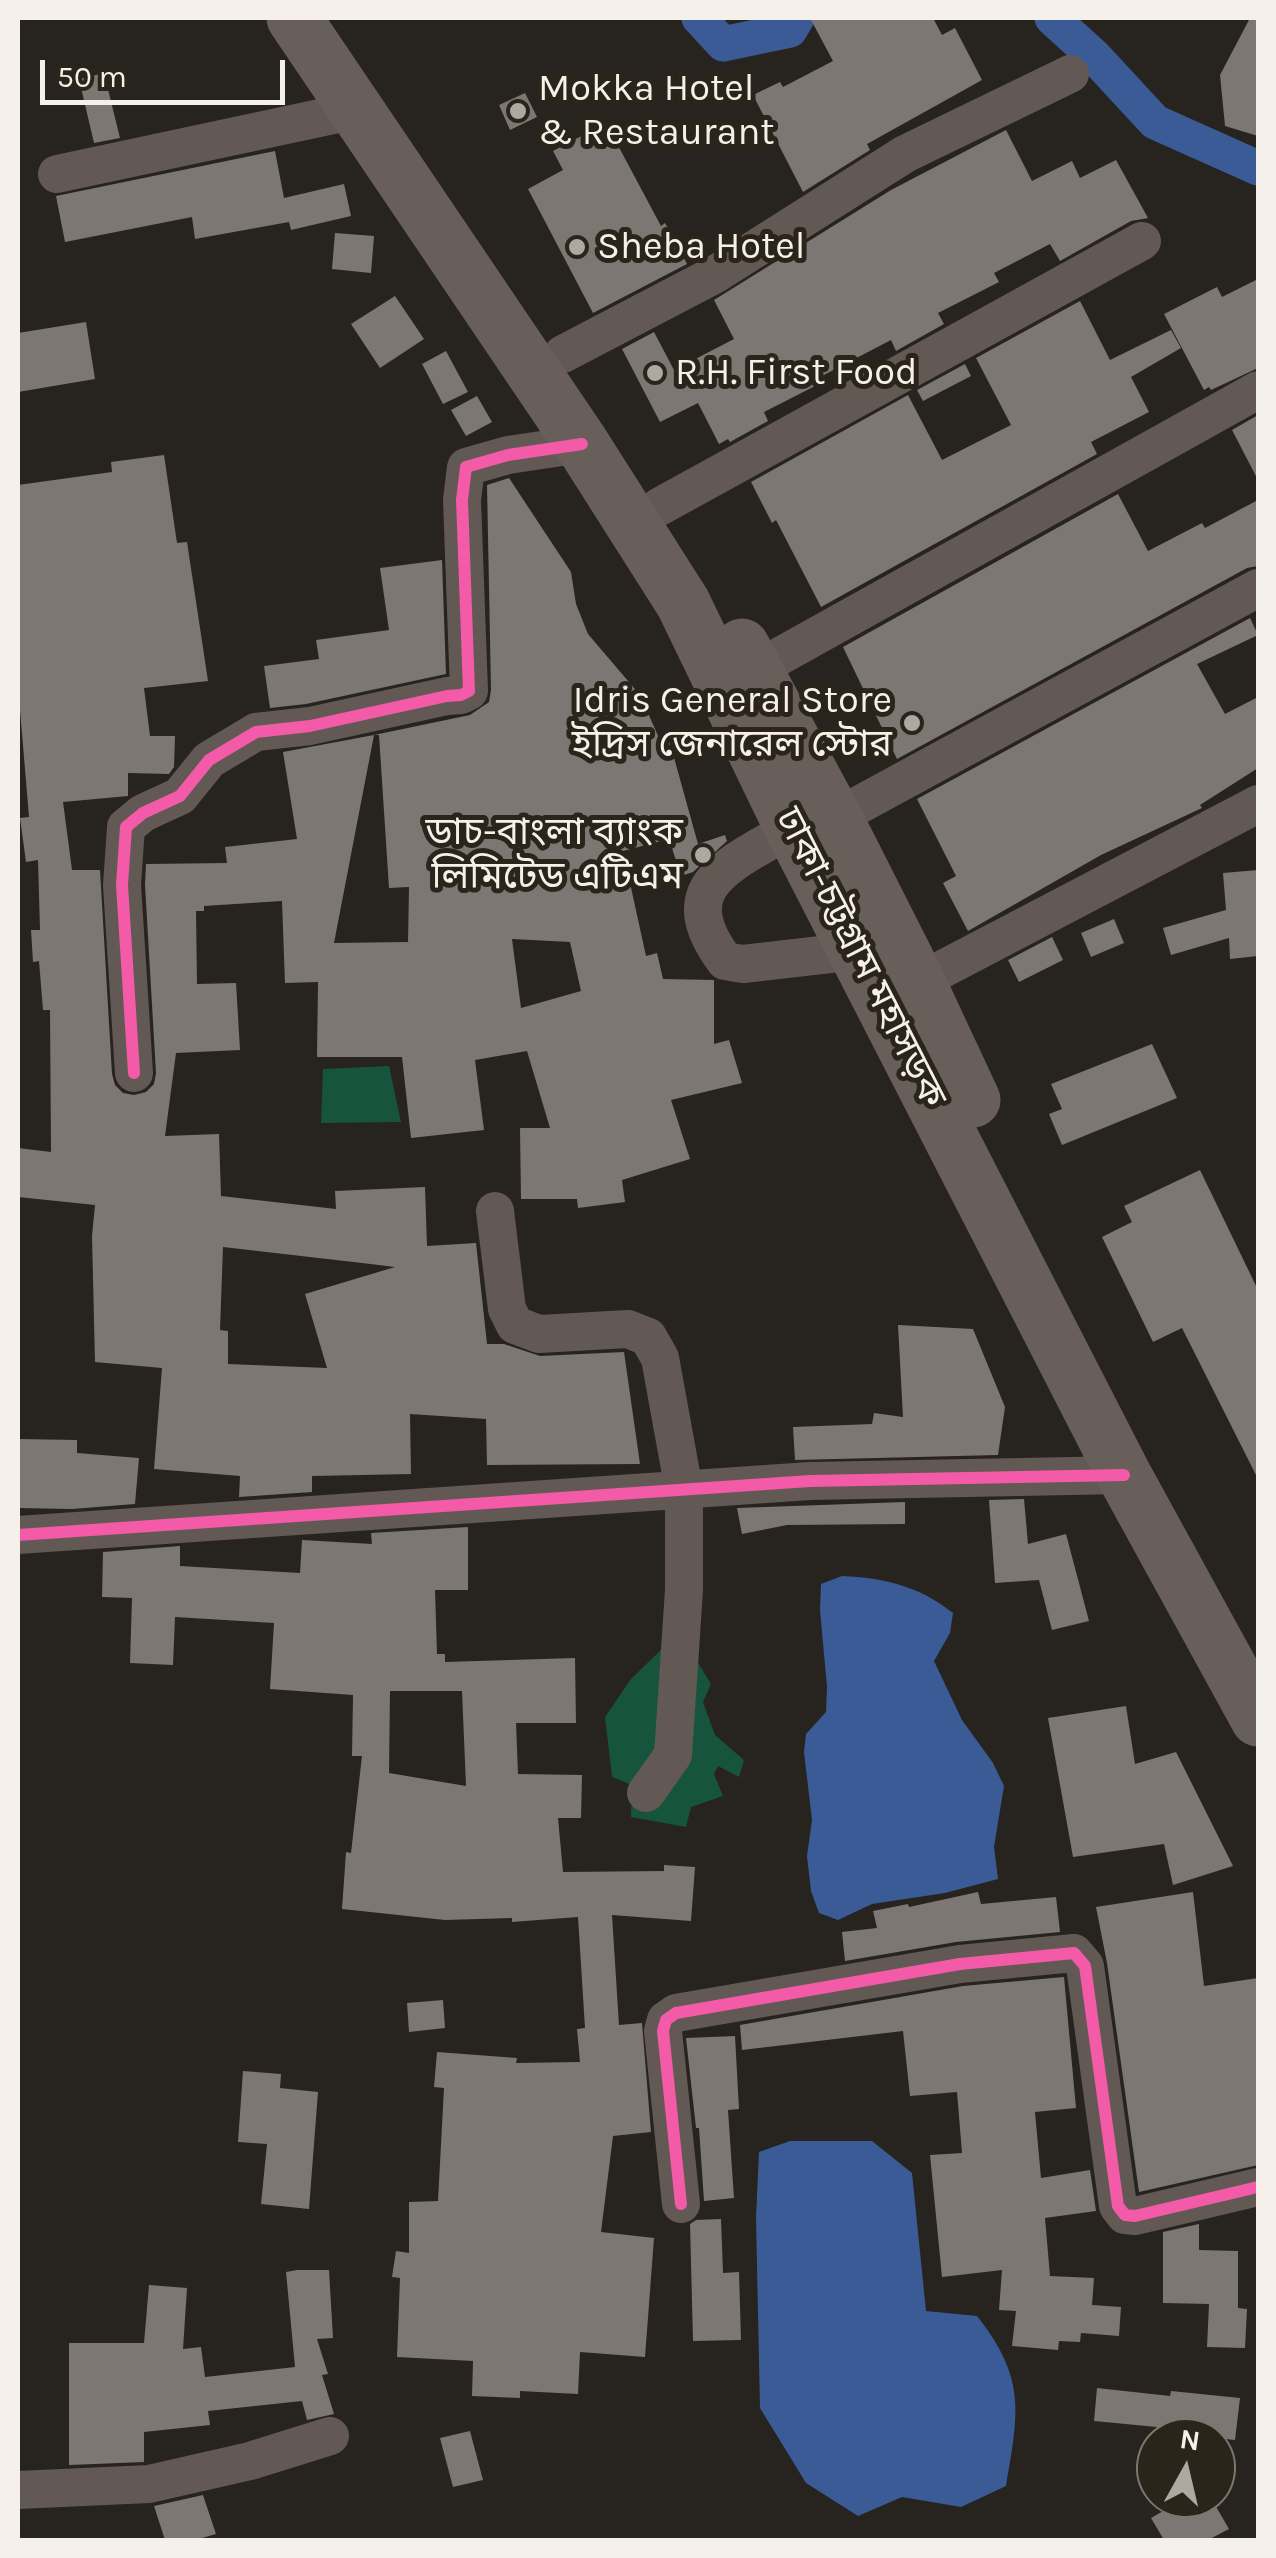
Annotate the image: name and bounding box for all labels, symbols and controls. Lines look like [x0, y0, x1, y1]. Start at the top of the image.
scale bar [45, 40, 290, 102]
text: 50 m [57, 59, 127, 95]
place label: Mokka Hotel & Restaurant [538, 66, 775, 156]
marker: Mokka Hotel & Restaurant [507, 100, 529, 122]
place label: Sheba Hotel [597, 224, 805, 270]
marker: Sheba Hotel [566, 236, 588, 258]
place label: R.H. First Food [675, 350, 917, 396]
marker: R.H. First Food [644, 362, 666, 384]
place label: Idris General Store ইদ্রিস জেনারেল স্টোর [572, 678, 892, 768]
marker: Idris General Store ইদ্রিস জেনারেল স্টোর [901, 712, 923, 734]
street label: ঢাকা-চট্টগ্রাম মহাসড়ক [765, 800, 955, 1116]
place label: ডাচ-বাংলা ব্যাংক লিমিটেড এটিএম [426, 810, 683, 899]
marker: ডাচ-বাংলা ব্যাংক লিমিটেড এটিএম [692, 844, 714, 866]
north arrow [1136, 2418, 1236, 2518]
text: N [1178, 2422, 1202, 2458]

